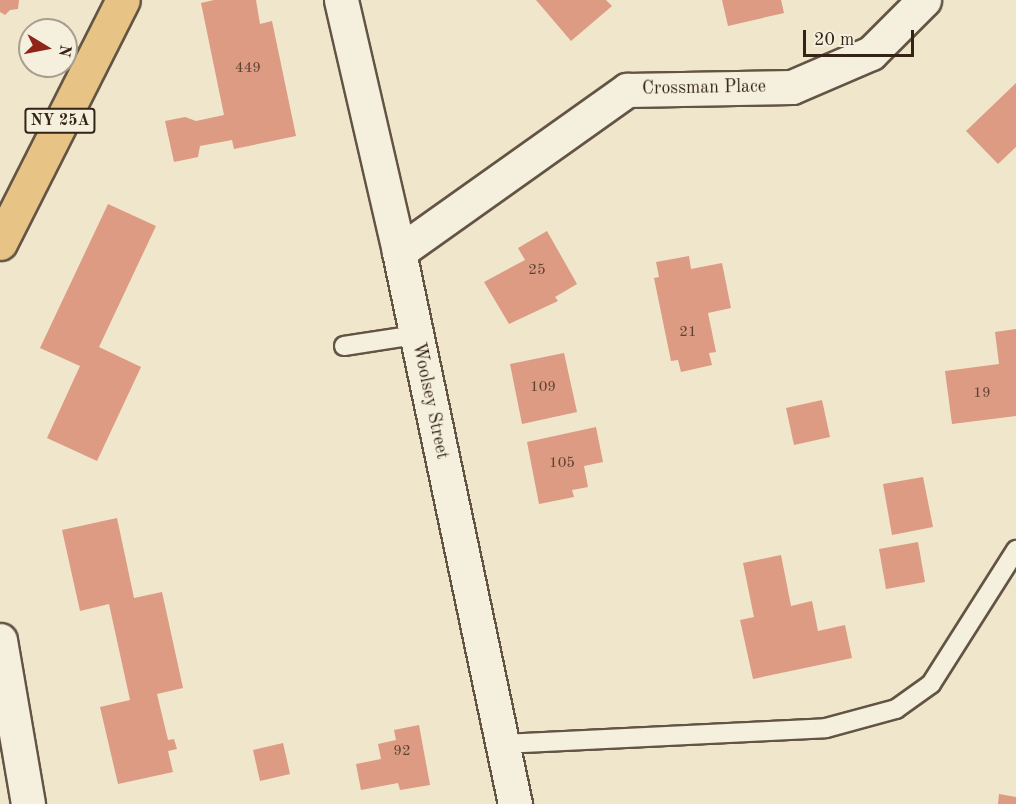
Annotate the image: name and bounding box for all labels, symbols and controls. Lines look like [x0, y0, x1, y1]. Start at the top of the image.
north arrow [18, 18, 78, 78]
scale bar [806, 18, 917, 56]
text: 20 m [814, 31, 854, 49]
text: N [55, 43, 73, 58]
house number: 449 [235, 60, 261, 78]
street label: Crossman Place [642, 76, 766, 100]
road number: NY 25A [24, 108, 96, 134]
house number: 25 [528, 262, 546, 280]
house number: 21 [679, 324, 697, 342]
street label: Woolsey Street [407, 341, 453, 461]
house number: 109 [530, 379, 556, 397]
house number: 19 [973, 385, 991, 403]
house number: 105 [549, 455, 575, 473]
house number: 92 [393, 743, 411, 761]

